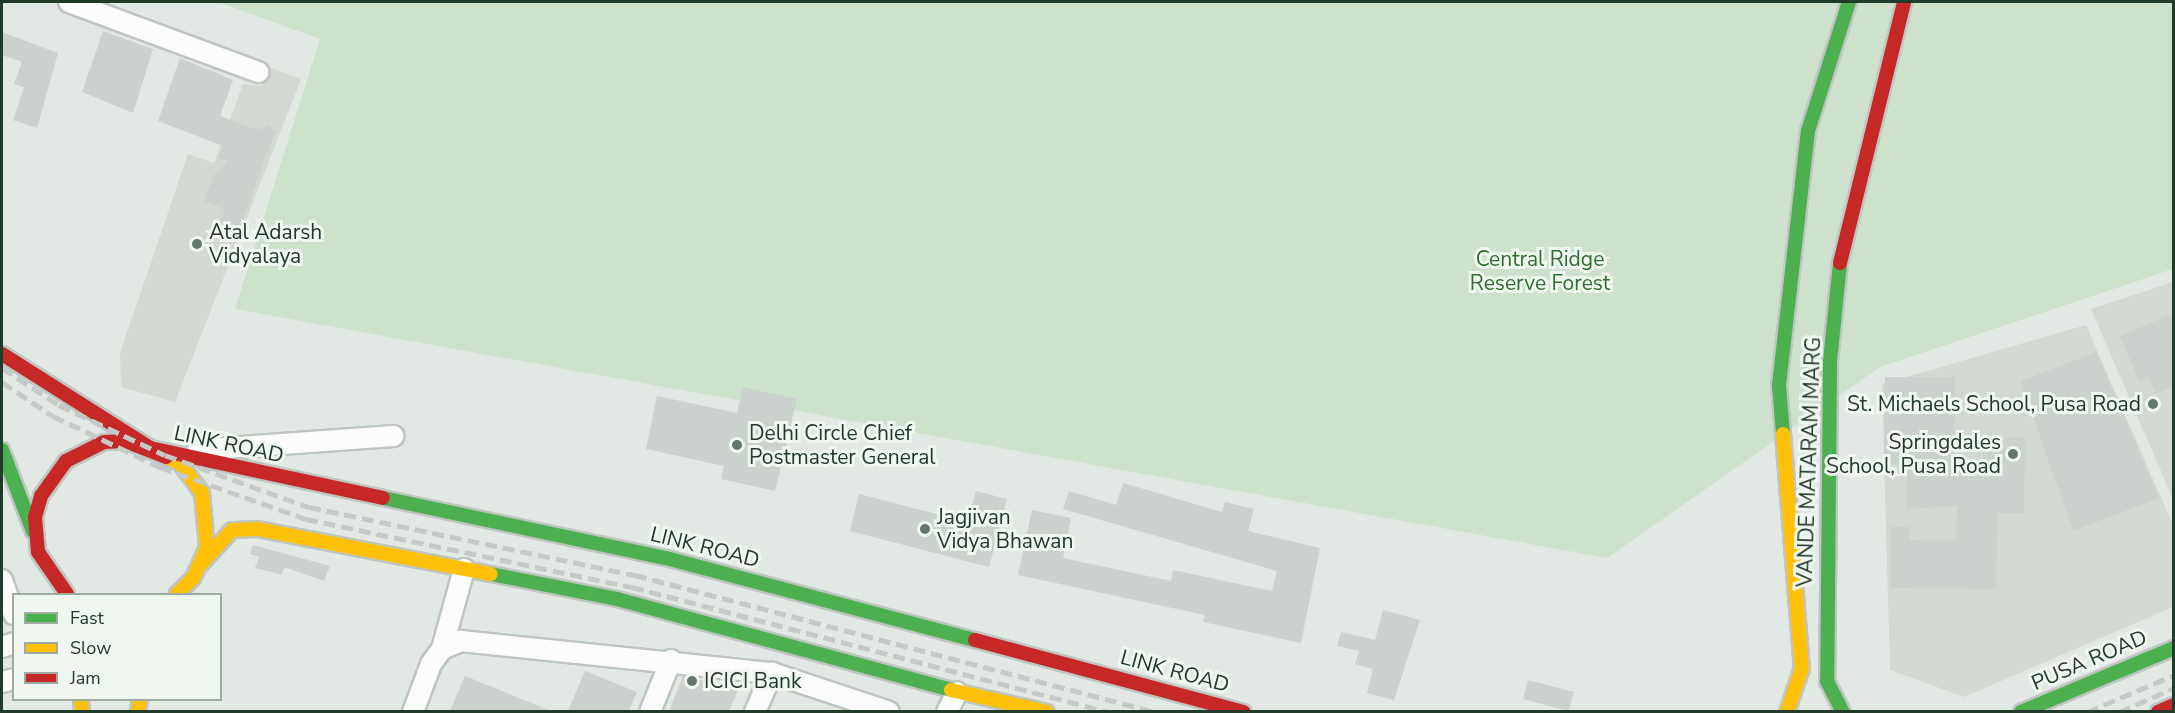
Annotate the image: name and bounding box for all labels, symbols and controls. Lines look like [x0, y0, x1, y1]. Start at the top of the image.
place label: Atal Adarsh Vidyalaya [209, 219, 322, 269]
marker: Atal Adarsh Vidyalaya [190, 237, 204, 251]
park label: Central Ridge Reserve Forest [1470, 246, 1610, 296]
street label: VANDE MATARAM MARG [1792, 336, 1826, 588]
place label: St. Michaels School, Pusa Road [1847, 391, 2141, 417]
marker: St. Michaels School, Pusa Road [2146, 397, 2160, 411]
street label: LINK ROAD [172, 420, 286, 468]
place label: Delhi Circle Chief Postmaster General [749, 420, 936, 470]
place label: Springdales School, Pusa Road [1826, 429, 2001, 479]
marker: Delhi Circle Chief Postmaster General [730, 438, 744, 452]
marker: Springdales School, Pusa Road [2006, 447, 2020, 461]
place label: Jagjivan Vidya Bhawan [937, 504, 1073, 554]
street label: LINK ROAD [648, 521, 762, 573]
marker: Jagjivan Vidya Bhawan [918, 522, 932, 536]
legend [12, 593, 222, 701]
text: Fast [70, 606, 104, 630]
street label: PUSA ROAD [2028, 624, 2150, 696]
text: Slow [70, 636, 111, 660]
street label: LINK ROAD [1118, 644, 1232, 698]
text: Jam [70, 666, 101, 690]
place label: ICICI Bank [704, 668, 802, 694]
marker: ICICI Bank [685, 674, 699, 688]

